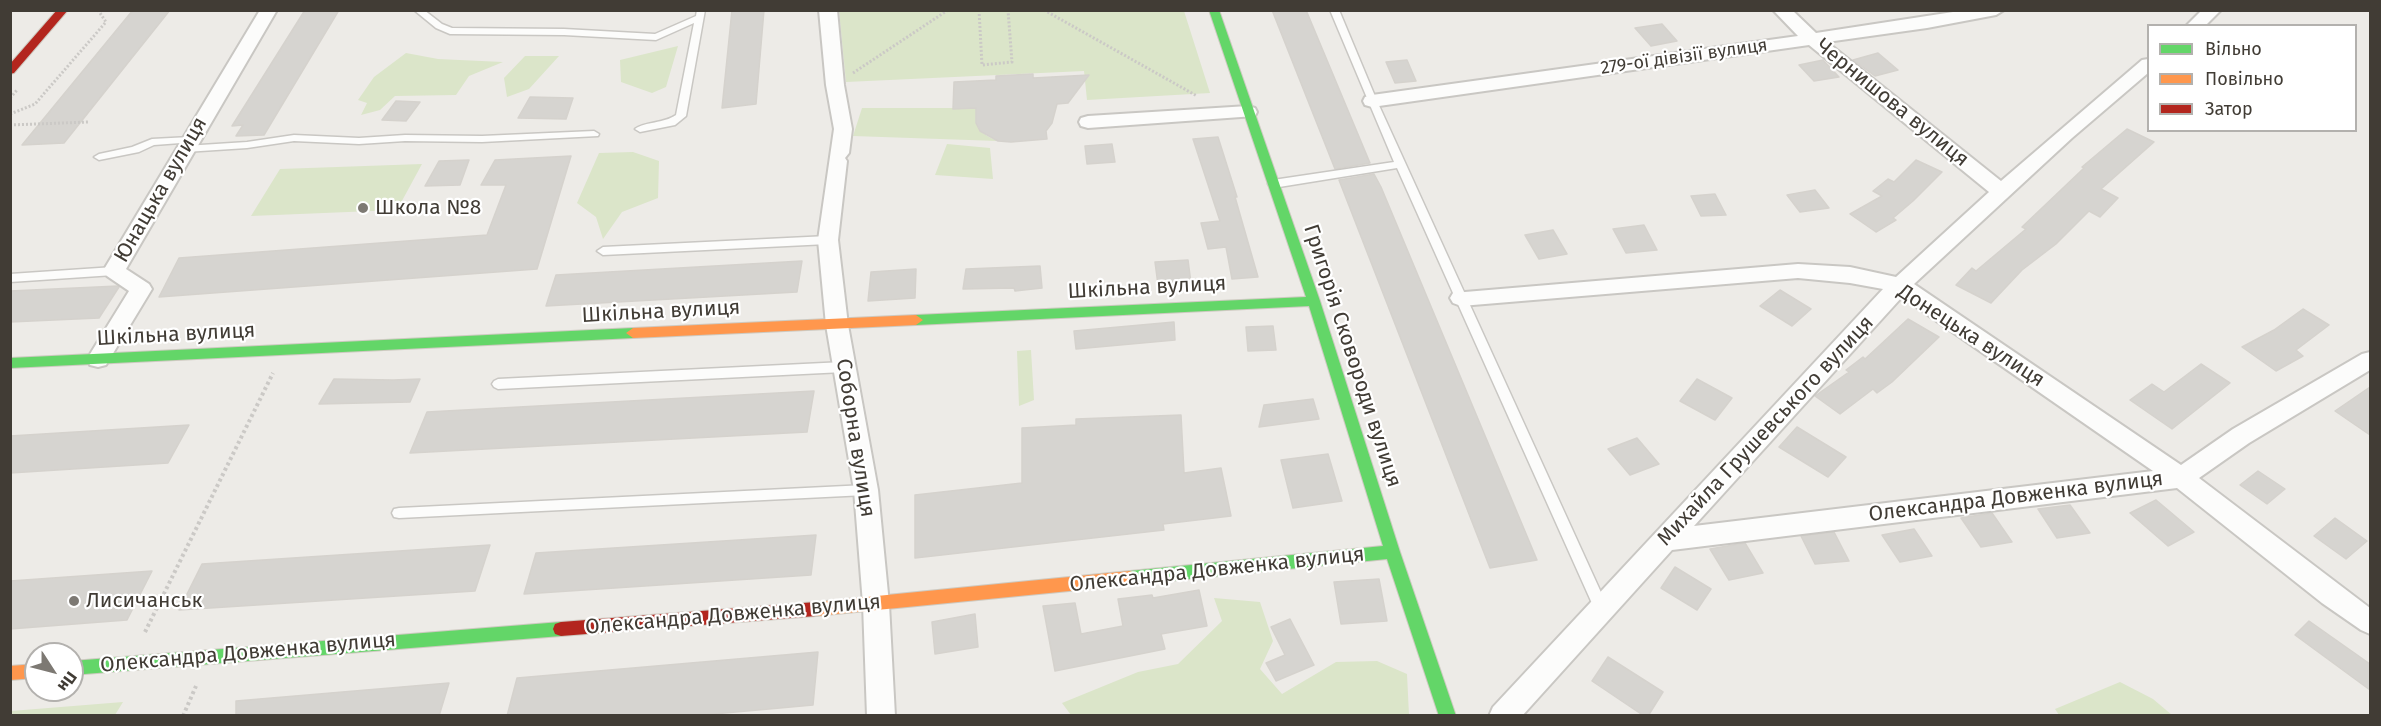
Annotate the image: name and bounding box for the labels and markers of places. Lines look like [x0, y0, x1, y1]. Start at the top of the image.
place label: Школа №8 [375, 195, 481, 221]
marker: Школа №8 [356, 201, 370, 215]
place label: Лисичанськ [86, 588, 202, 614]
marker: Лисичанськ [67, 594, 81, 608]

